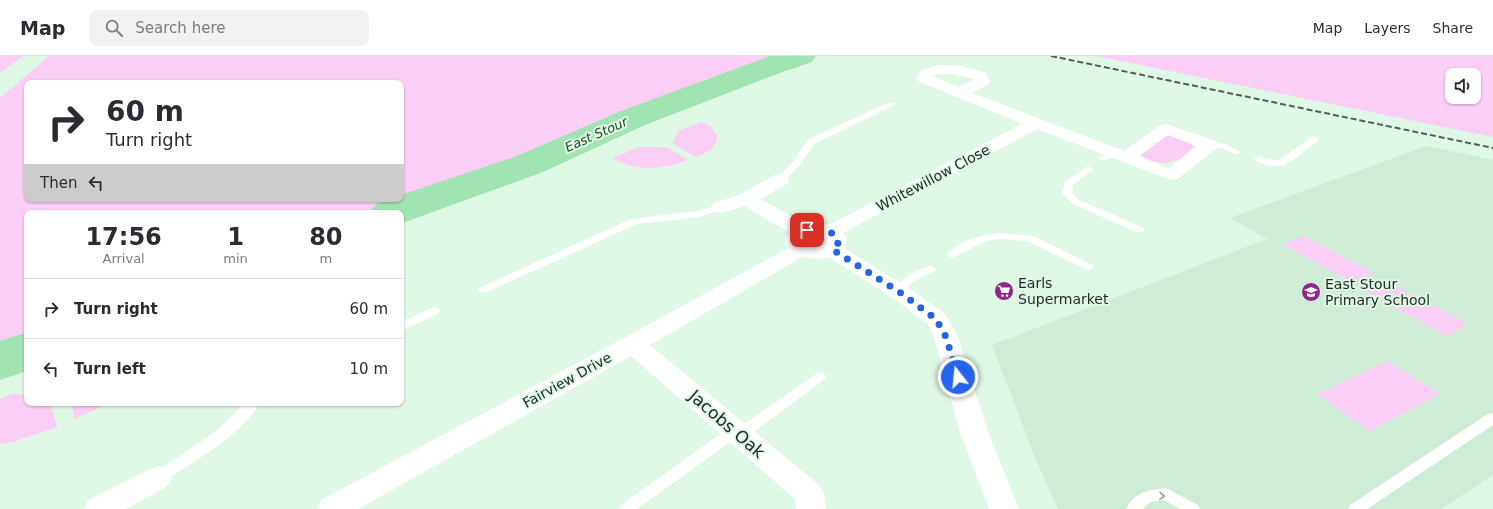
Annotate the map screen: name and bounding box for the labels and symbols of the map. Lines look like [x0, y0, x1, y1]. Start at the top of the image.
water label: East Stour [563, 113, 631, 155]
street label: Whitewillow Close [873, 141, 993, 215]
pin [790, 213, 824, 247]
place label: Earls Supermarket [1018, 275, 1109, 307]
place label: East Stour Primary School [1325, 276, 1430, 308]
supermarket icon: Earls Supermarket [993, 280, 1015, 302]
school or university icon: East Stour Primary School [1300, 281, 1322, 303]
street label: Fairview Drive [520, 349, 614, 411]
position arrow [937, 356, 979, 398]
street label: Jacobs Oak [684, 385, 769, 462]
one-way arrow [1159, 492, 1165, 500]

